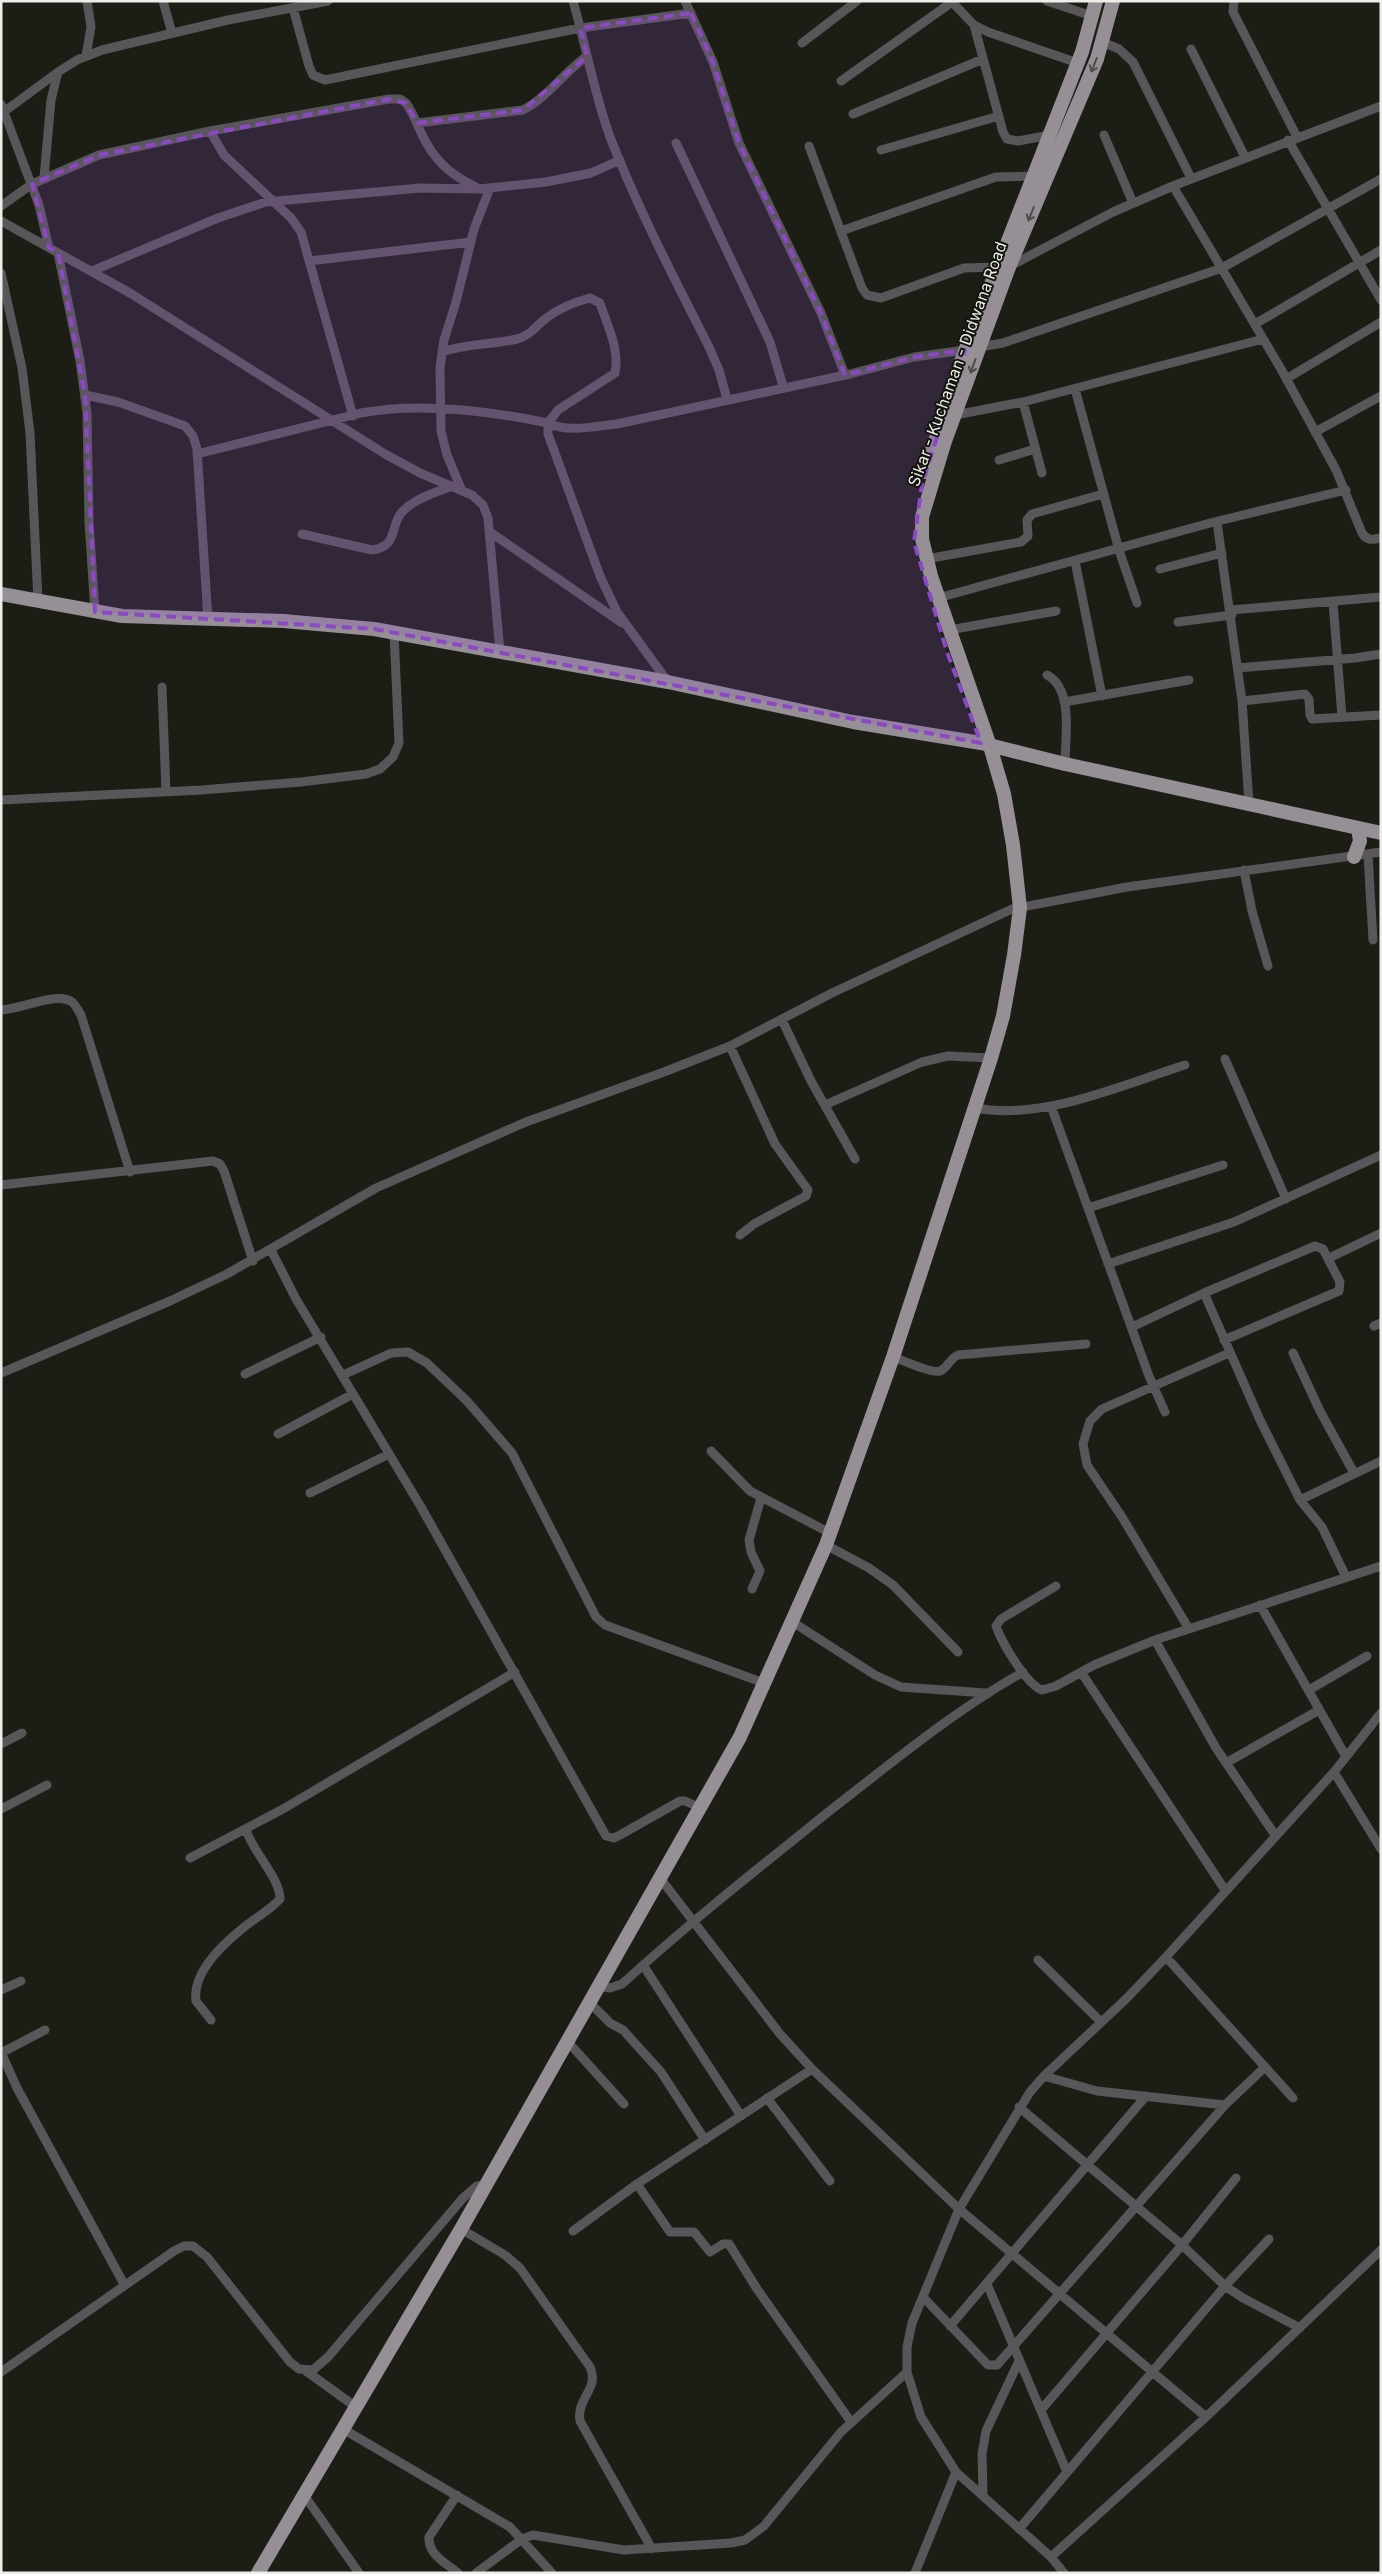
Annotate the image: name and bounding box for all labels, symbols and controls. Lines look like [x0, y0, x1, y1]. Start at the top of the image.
one-way arrow [1089, 57, 1099, 72]
one-way arrow [1025, 206, 1035, 221]
street label: Sikar - Kuchaman - Didwana Road [903, 239, 1011, 489]
one-way arrow [968, 358, 977, 373]

